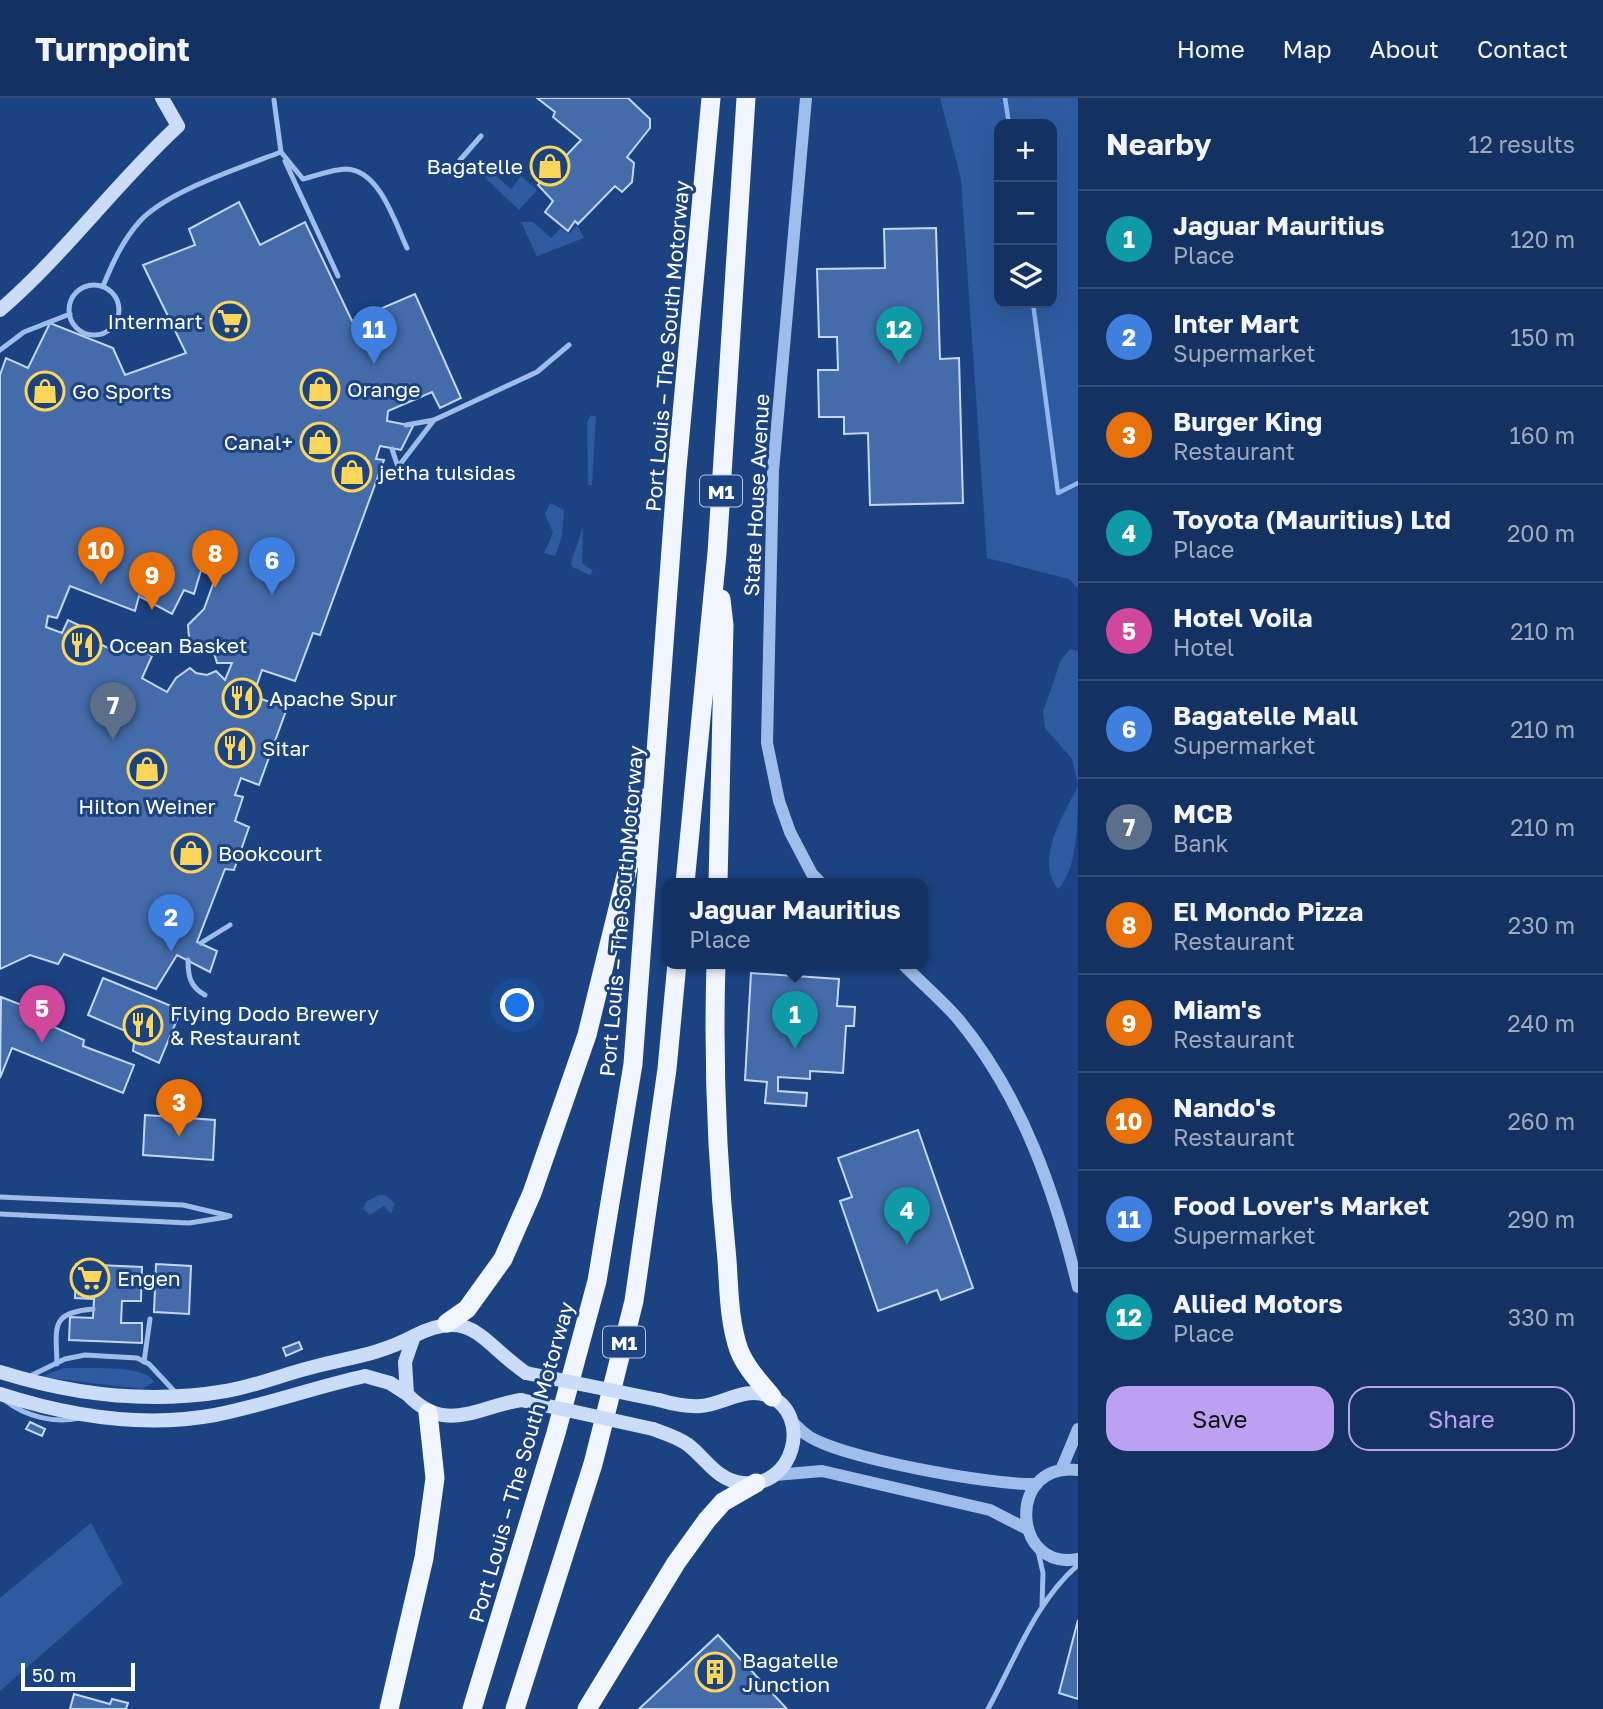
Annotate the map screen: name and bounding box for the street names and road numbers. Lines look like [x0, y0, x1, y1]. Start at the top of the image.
street label: Port Louis – The South Motorway [640, 179, 694, 513]
street label: State House Avenue [738, 393, 774, 597]
road number: M1 [700, 476, 742, 506]
street label: Port Louis – The South Motorway [594, 744, 648, 1078]
street label: Port Louis – The South Motorway [463, 1298, 579, 1625]
road number: M1 [603, 1326, 645, 1358]

